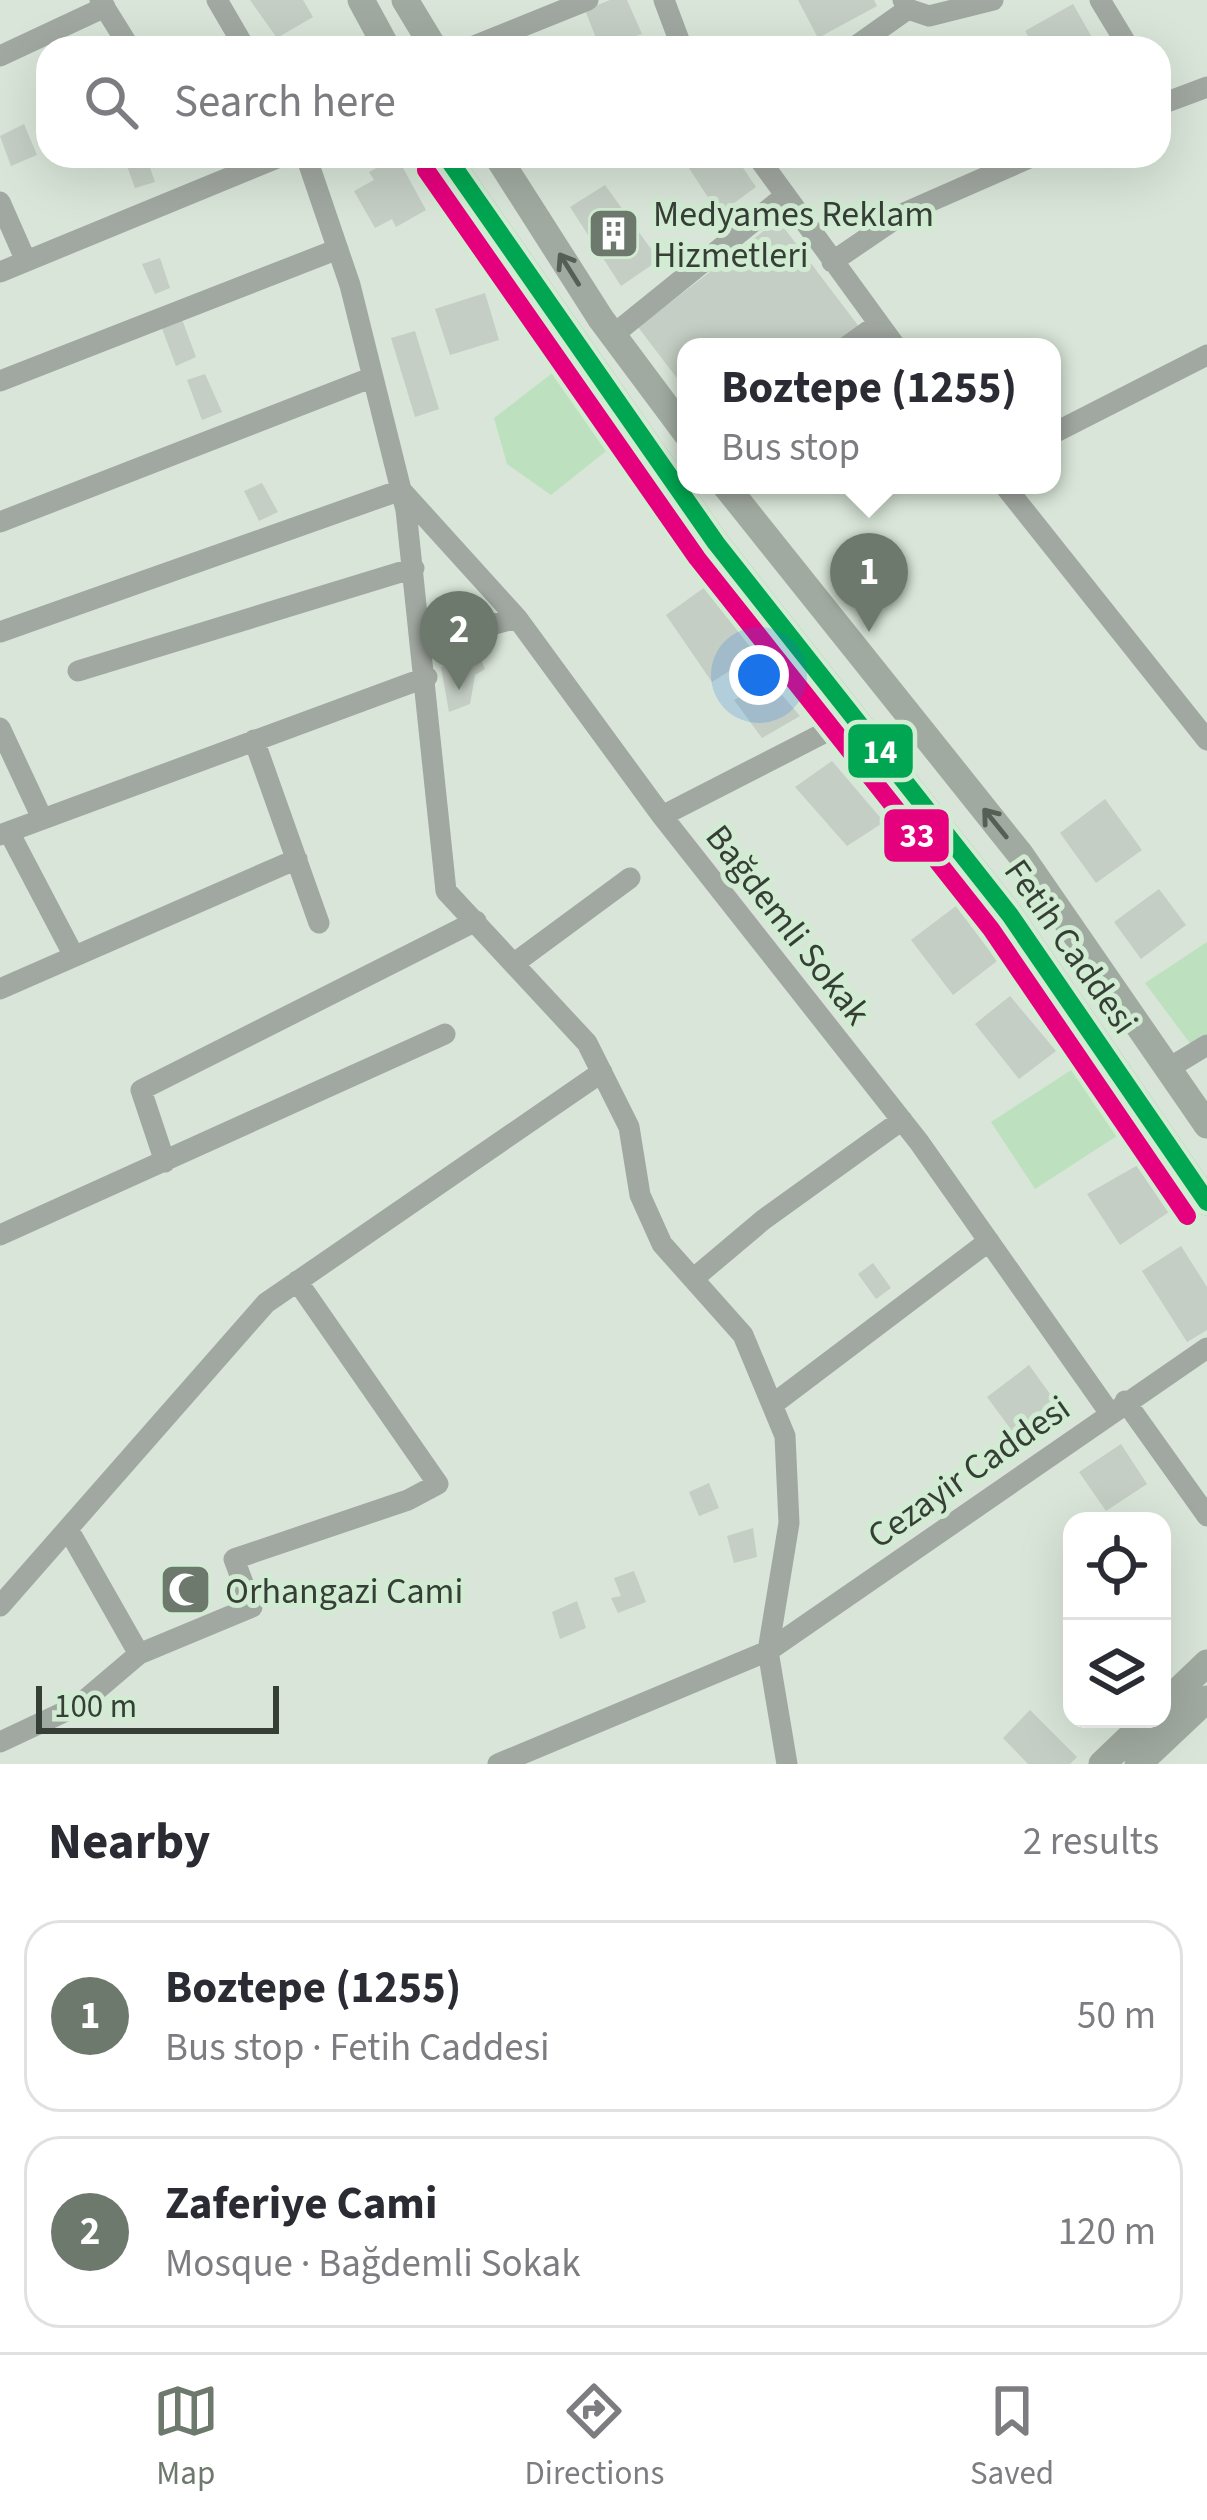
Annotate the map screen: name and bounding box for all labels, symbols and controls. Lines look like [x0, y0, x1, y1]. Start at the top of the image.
search box [36, 36, 1171, 168]
icon: search [78, 69, 144, 135]
text: Search here [174, 70, 396, 134]
place label: Medyames Reklam Hizmetleri [653, 189, 934, 281]
building icon: Medyames Reklam Hizmetleri [586, 206, 642, 262]
one-way arrow [557, 253, 582, 287]
popup [677, 338, 1061, 494]
text: Boztepe (1255) [721, 356, 1017, 420]
text: Bus stop [721, 420, 860, 476]
pin: 1 [830, 533, 908, 632]
pin: 2 [420, 591, 498, 690]
your location [729, 645, 789, 705]
line badge: 14 [846, 722, 915, 780]
text: 14 [863, 729, 897, 776]
line badge: 33 [882, 807, 951, 864]
one-way arrow [982, 807, 1009, 839]
text: 33 [900, 813, 934, 860]
street label: Bağdemli Sokak [693, 814, 883, 1036]
street label: Fetih Caddesi [992, 849, 1150, 1045]
street label: Cezayir Caddesi [857, 1383, 1081, 1561]
map controls [1063, 1512, 1171, 1728]
button: locate [1063, 1512, 1171, 1620]
mosque icon: Orhangazi Cami [158, 1562, 214, 1618]
place label: Orhangazi Cami [225, 1566, 463, 1617]
button: layers [1063, 1620, 1171, 1728]
scale bar [36, 1680, 279, 1733]
text: 100 m [54, 1683, 137, 1730]
text: Nearby [48, 1806, 210, 1878]
text: 2 results [1023, 1814, 1159, 1870]
text: Boztepe (1255) [165, 1956, 461, 2020]
text: 1 [80, 1988, 100, 2044]
text: 50 m [1077, 1988, 1156, 2044]
text: Bus stop · Fetih Caddesi [165, 2020, 550, 2076]
text: Zaferiye Cami [165, 2172, 437, 2236]
text: 2 [80, 2204, 100, 2260]
text: 120 m [1058, 2204, 1156, 2260]
text: Mosque · Bağdemli Sokak [165, 2236, 580, 2292]
tab: Map [153, 2378, 219, 2497]
tab: Directions [525, 2378, 664, 2497]
tab: Saved [970, 2378, 1054, 2497]

